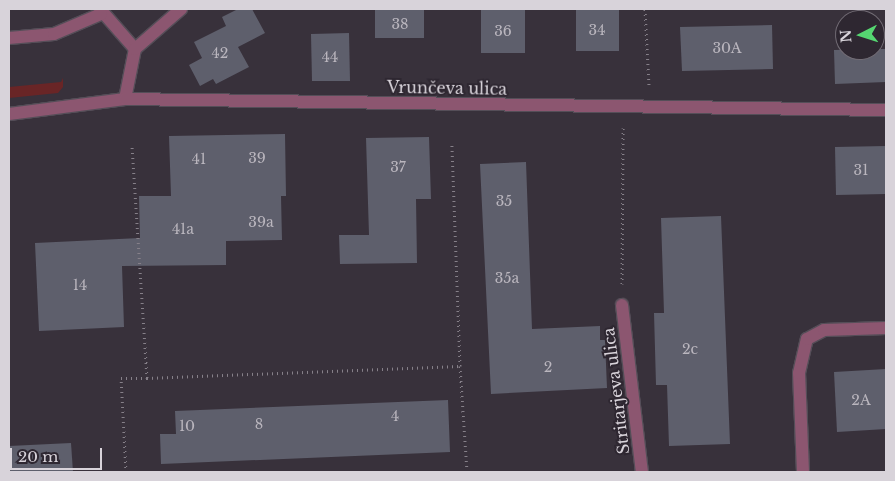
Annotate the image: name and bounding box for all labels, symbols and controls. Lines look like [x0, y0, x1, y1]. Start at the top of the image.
north arrow [835, 10, 885, 60]
house number: 38 [391, 16, 409, 32]
house number: 34 [589, 22, 605, 38]
house number: 36 [494, 23, 512, 39]
text: N [837, 29, 856, 44]
house number: 30A [712, 40, 742, 56]
house number: 42 [212, 45, 228, 61]
house number: 44 [322, 49, 338, 65]
street label: Vrunčeva ulica [387, 77, 507, 99]
house number: 39 [248, 150, 266, 166]
house number: 41 [192, 151, 206, 167]
house number: 37 [390, 159, 406, 175]
house number: 31 [854, 162, 868, 178]
house number: 35 [496, 193, 512, 209]
house number: 39a [248, 214, 274, 230]
house number: 41a [172, 221, 194, 237]
house number: 35a [495, 270, 519, 286]
house number: 14 [73, 277, 87, 293]
street label: Stritarjeva ulica [599, 326, 633, 456]
house number: 2c [682, 341, 698, 357]
house number: 2 [544, 359, 552, 375]
house number: 2A [851, 392, 871, 408]
house number: 4 [391, 408, 399, 424]
house number: 8 [255, 416, 263, 432]
house number: 10 [179, 418, 195, 434]
scale bar [12, 438, 105, 470]
text: 20 m [18, 447, 58, 466]

